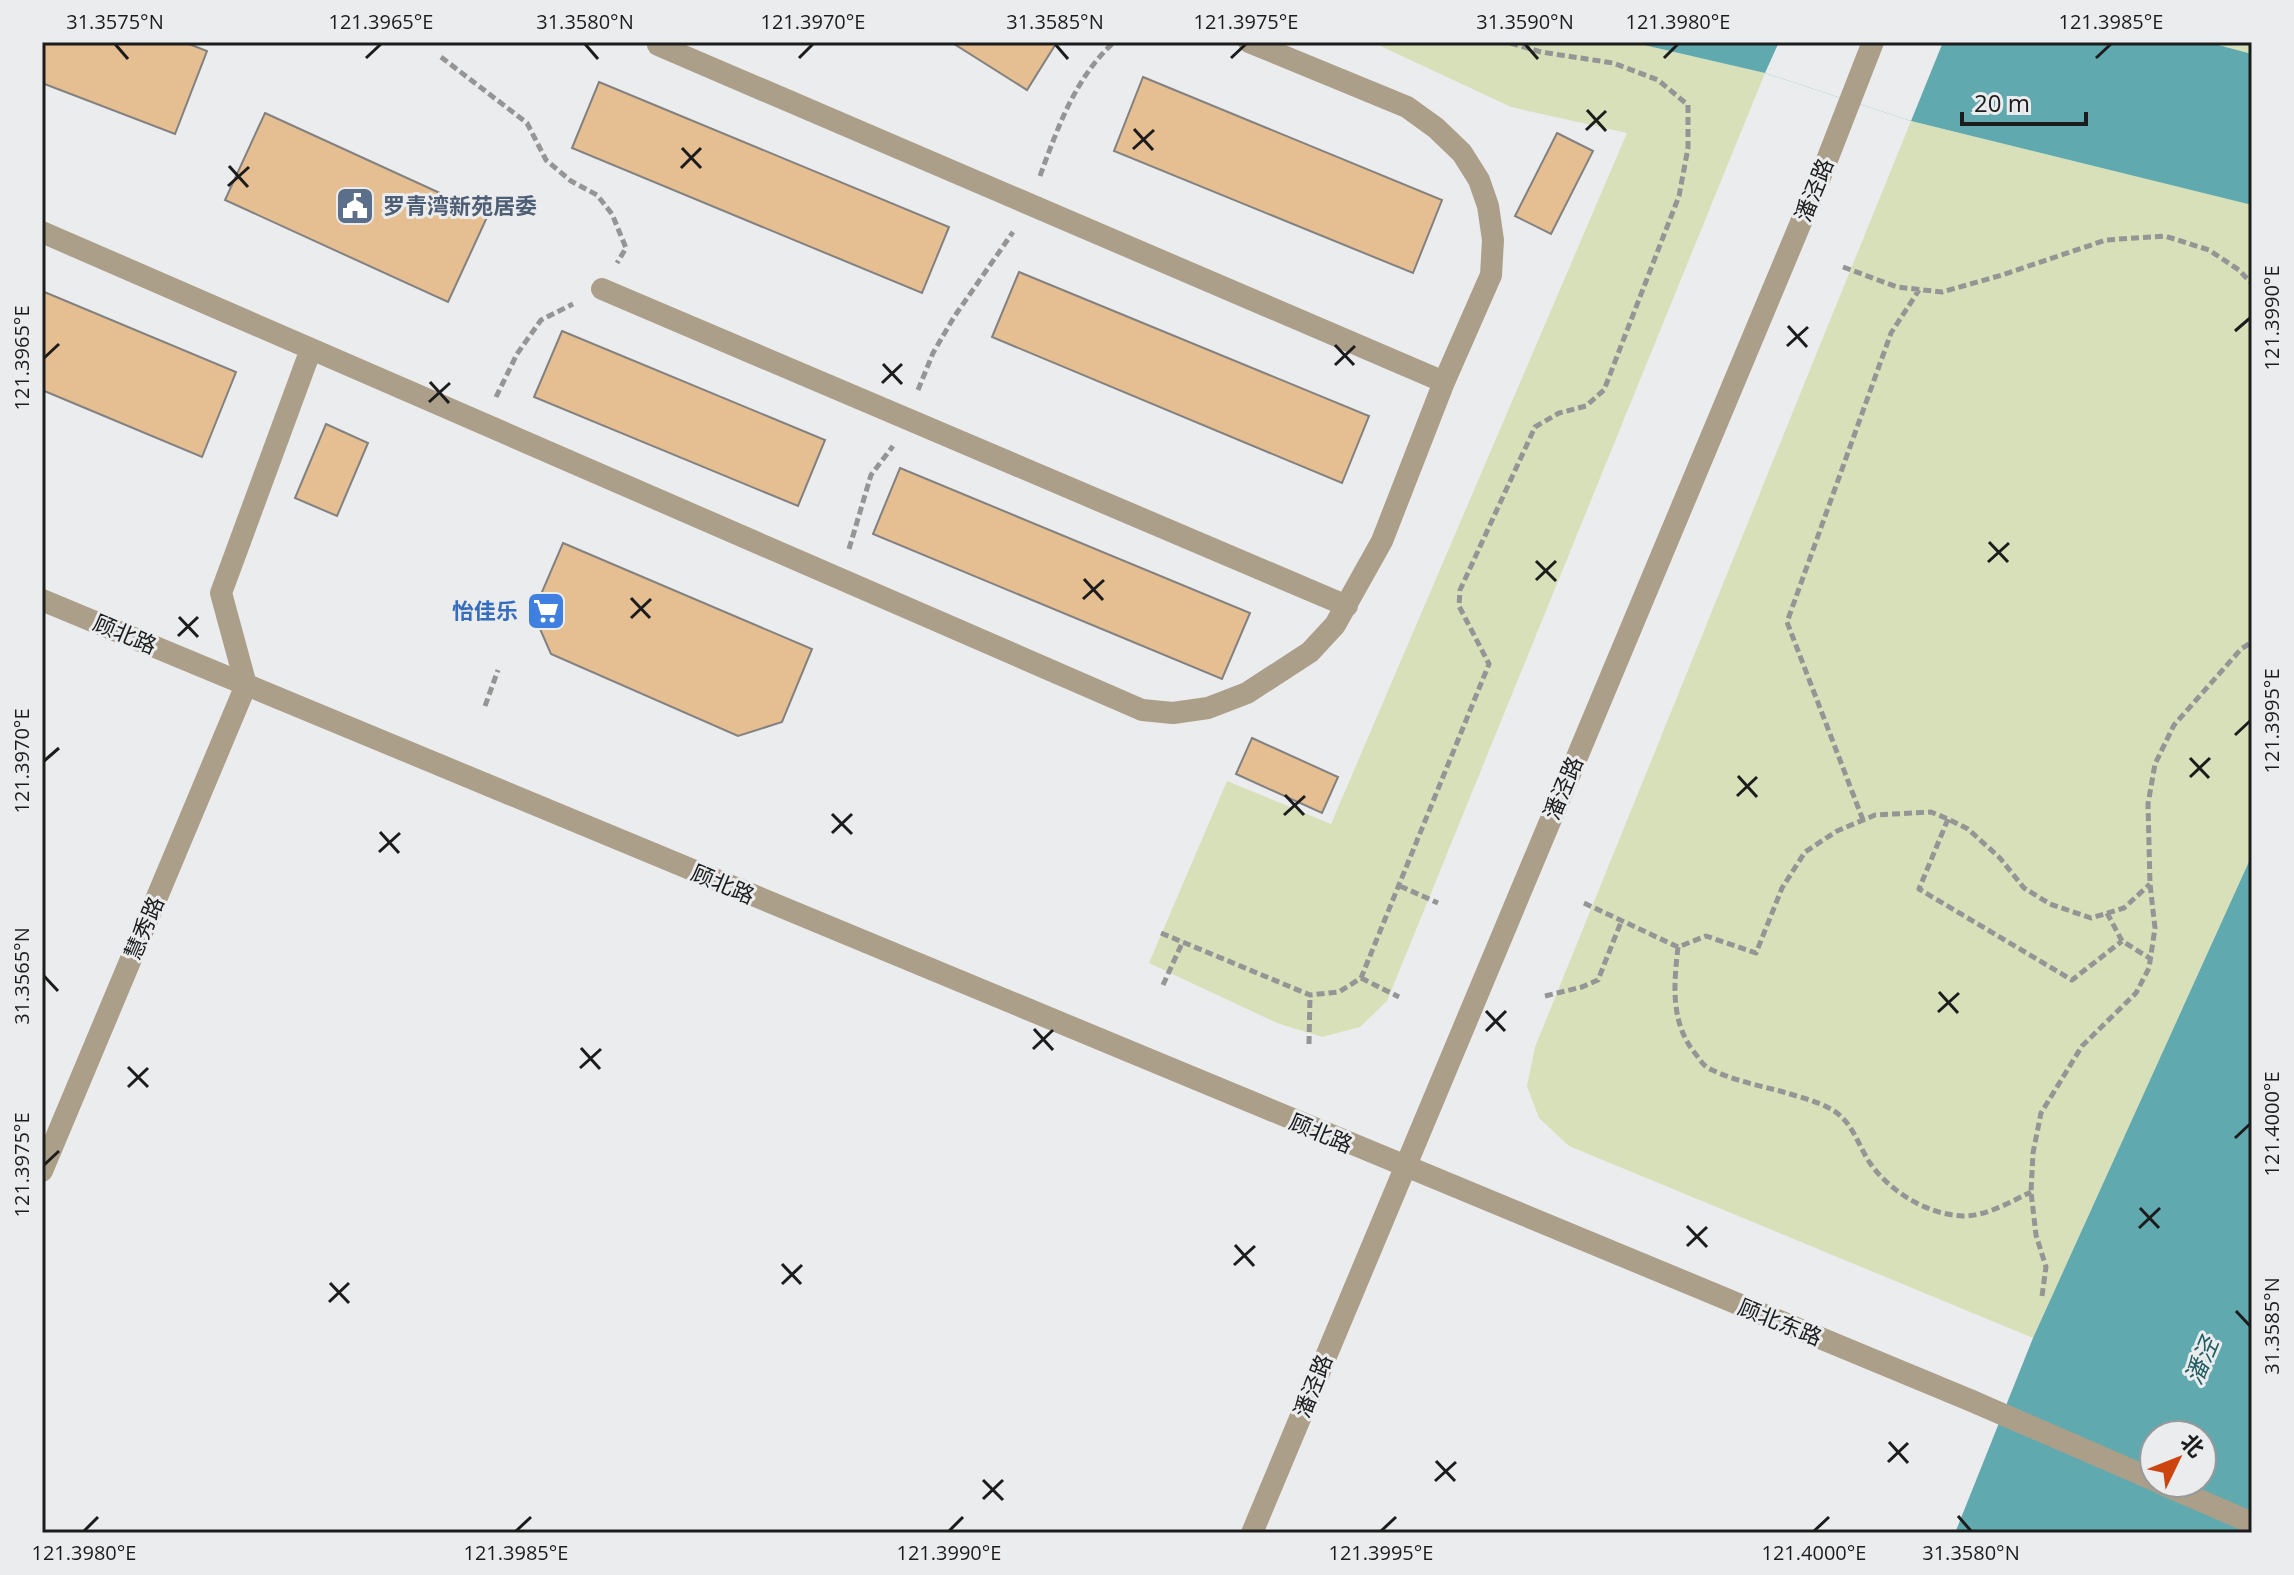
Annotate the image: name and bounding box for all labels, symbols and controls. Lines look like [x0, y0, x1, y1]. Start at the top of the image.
text: 31.3575°N [66, 8, 164, 35]
text: 121.3965°E [329, 8, 433, 35]
text: 31.3580°N [536, 8, 634, 35]
text: 121.3970°E [761, 8, 865, 35]
text: 31.3585°N [1006, 8, 1104, 35]
text: 121.3975°E [1194, 8, 1298, 35]
text: 31.3590°N [1476, 8, 1574, 35]
text: 121.3980°E [1626, 8, 1730, 35]
text: 121.3985°E [2059, 8, 2163, 35]
scale bar [1962, 76, 2086, 126]
text: 20 m [1974, 86, 2030, 119]
street label: 潘泾路 [1787, 153, 1839, 226]
public building icon: 罗青湾新苑居委 [334, 185, 376, 227]
place label: 罗青湾新苑居委 [383, 190, 537, 220]
text: 121.3990°E [2258, 266, 2285, 370]
text: 121.3965°E [8, 306, 35, 410]
supermarket icon: 怡佳乐 [525, 590, 567, 632]
place label: 怡佳乐 [452, 595, 518, 625]
street label: 顾北路 [89, 606, 162, 660]
text: 121.3995°E [2258, 669, 2285, 773]
text: 121.3970°E [8, 709, 35, 813]
street label: 潘泾路 [1535, 751, 1589, 824]
street label: 顾北路 [687, 856, 760, 910]
street label: 慧秀路 [116, 891, 170, 964]
text: 31.3565°N [8, 927, 35, 1025]
text: 121.4000°E [2258, 1072, 2285, 1176]
street label: 顾北路 [1285, 1105, 1358, 1159]
text: 121.3975°E [8, 1113, 35, 1217]
text: 31.3585°N [2258, 1277, 2285, 1375]
street label: 顾北东路 [1734, 1291, 1827, 1351]
water label: 潘泾 [2176, 1330, 2226, 1389]
street label: 潘泾路 [1286, 1349, 1338, 1422]
north arrow [2138, 1419, 2218, 1499]
text: 北 [2175, 1426, 2212, 1463]
text: 121.3980°E [32, 1539, 136, 1566]
text: 121.3985°E [464, 1539, 568, 1566]
text: 121.3990°E [897, 1539, 1001, 1566]
text: 121.3995°E [1329, 1539, 1433, 1566]
text: 121.4000°E [1762, 1539, 1866, 1566]
text: 31.3580°N [1922, 1539, 2020, 1566]

